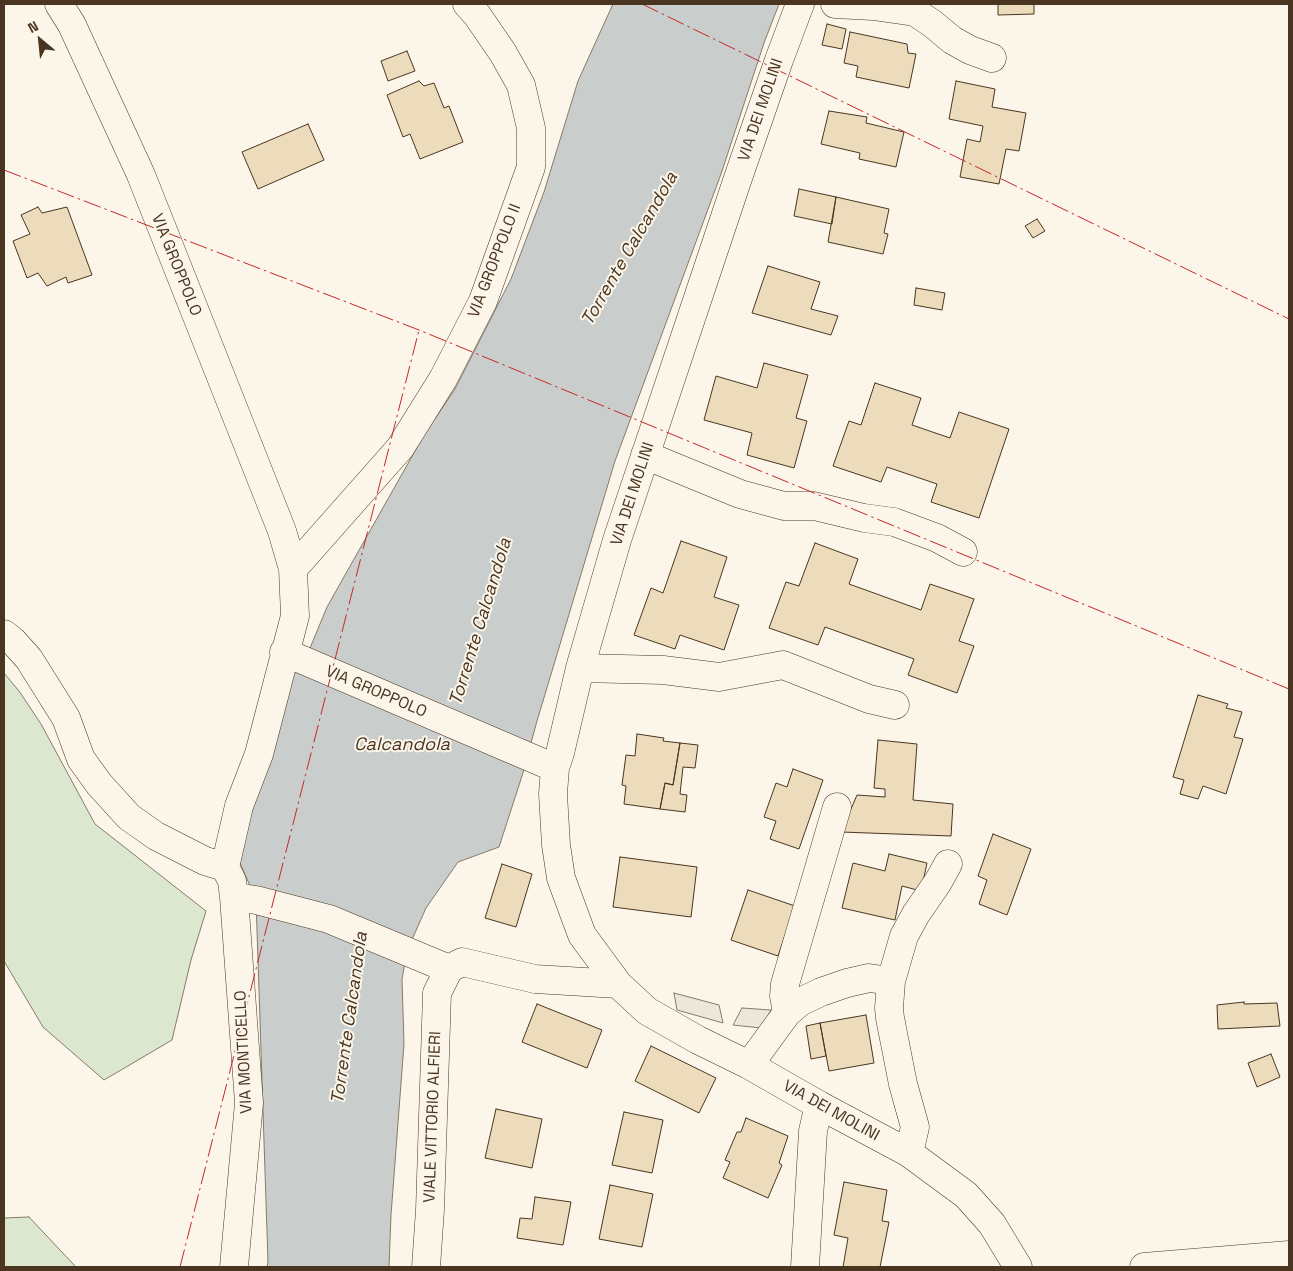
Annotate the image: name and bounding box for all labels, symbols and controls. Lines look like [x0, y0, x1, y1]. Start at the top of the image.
north arrow [15, 15, 65, 65]
text: N [25, 17, 41, 37]
street label: VIA DEI MOLINI [734, 56, 788, 164]
water label: Torrente Calcandola [577, 168, 683, 330]
street label: VIA GROPPOLO II [464, 201, 526, 321]
street label: VIA GROPPOLO [147, 211, 205, 319]
street label: VIA DEI MOLINI [607, 440, 659, 548]
water label: Torrente Calcandola [445, 536, 517, 708]
street label: VIA GROPPOLO [322, 662, 430, 722]
water label: Calcandola [354, 734, 450, 756]
water label: Torrente Calcandola [327, 930, 373, 1106]
street label: VIA MONTICELLO [231, 990, 257, 1114]
street label: VIALE VITTORIO ALFIERI [420, 1031, 446, 1203]
street label: VIA DEI MOLINI [779, 1077, 883, 1145]

